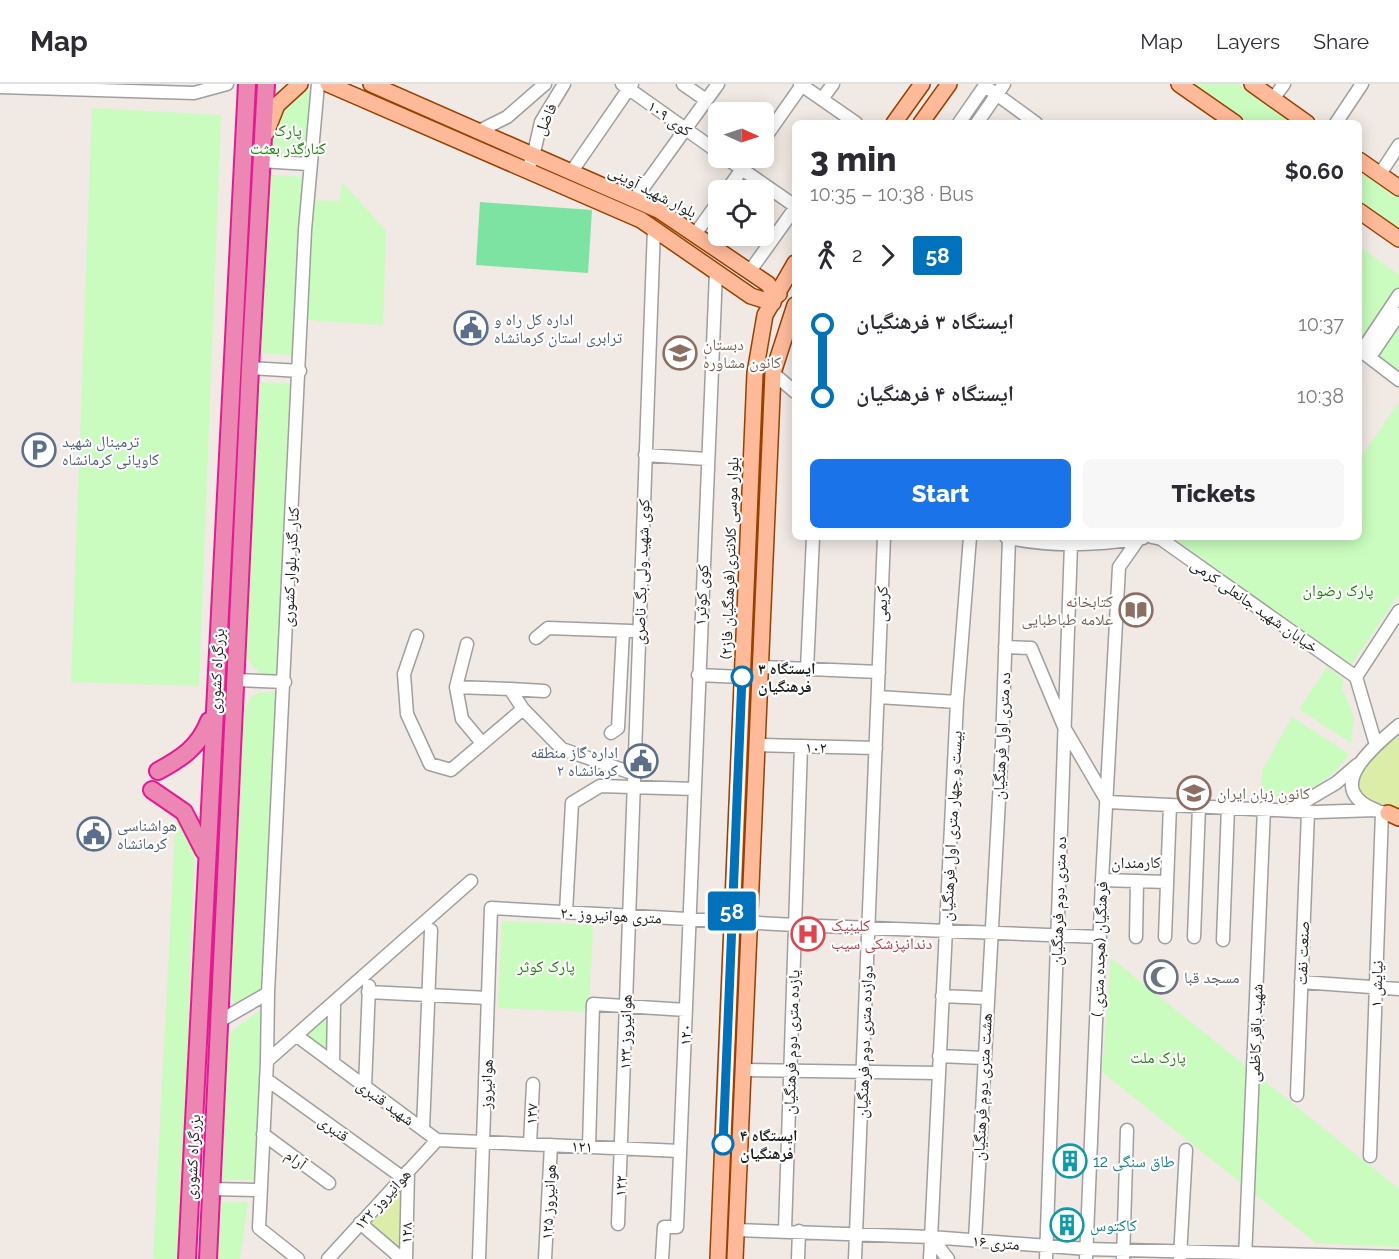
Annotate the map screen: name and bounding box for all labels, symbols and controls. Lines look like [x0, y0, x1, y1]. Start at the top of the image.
text: Map [30, 25, 88, 58]
text: Map [1140, 29, 1183, 54]
text: Layers [1216, 29, 1280, 54]
text: Share [1313, 29, 1369, 54]
street label: کوی ۱۰۹ [643, 96, 696, 141]
street label: فاضل [530, 100, 562, 138]
north arrow [708, 102, 774, 168]
map controls [708, 102, 774, 246]
park label: پارک کنارگذر بعثت [250, 121, 326, 158]
text: 3 min [810, 140, 896, 179]
text: $0.60 [1285, 158, 1344, 184]
street label: بلوار شهید آوینی [605, 161, 700, 223]
button: locate [708, 180, 774, 246]
text: 10:35 – 10:38 · Bus [810, 182, 974, 206]
icon: walk [810, 239, 843, 272]
icon: forward [871, 239, 904, 272]
text: 2 [852, 243, 862, 267]
text: 58 [925, 243, 950, 268]
text: ایستگاه ۳ فرهنگیان [856, 308, 1014, 334]
public building icon: اداره کل راه و ترابری استان کرمانشاه [453, 310, 489, 346]
place label: اداره کل راه و ترابری استان کرمانشاه [494, 310, 623, 348]
text: 10:37 [1298, 312, 1344, 336]
school or university icon: دبستان کانون مشاوره [662, 335, 698, 371]
place label: دبستان کانون مشاوره [703, 335, 782, 373]
text: ایستگاه ۴ فرهنگیان [856, 380, 1014, 406]
text: 10:38 [1297, 384, 1344, 408]
parking icon: ترمینال شهید کاویانی کرمانشاه [21, 432, 57, 468]
place label: ترمینال شهید کاویانی کرمانشاه [62, 432, 160, 470]
street label: بلوار موسی کلانتری(فرهنگیان فاز۲) [716, 456, 744, 660]
button: Start [810, 459, 1071, 528]
button: Tickets [1083, 459, 1344, 528]
street label: کوی شهید ولی بگ ناصری [629, 498, 655, 646]
street label: کنار گذر بلوار کشوری [278, 506, 304, 628]
street label: خیابان شهید جانعلی کرمی [1187, 554, 1322, 657]
street label: کوی کوثر۱ [690, 564, 714, 626]
park label: پارک رضوان [1303, 581, 1374, 601]
street label: کریمی [871, 585, 893, 622]
place label: کتابخانه علامه طباطبایی [1022, 592, 1113, 630]
library icon: کتابخانه علامه طباطبایی [1118, 592, 1154, 628]
street label: بزرگراه کشوری [205, 628, 229, 714]
place label: ایستگاه ۳ فرهنگیان [758, 659, 815, 696]
marker: ایستگاه ۳ فرهنگیان [731, 666, 753, 688]
street label: ده متری اول فرهنگیان [989, 672, 1015, 801]
street label: بیست و چهار متری اول فرهنگیان [937, 730, 967, 922]
street label: ۱۰۲ [805, 738, 827, 757]
place label: اداره گاز منطقه ۲ کرمانشاه [531, 743, 618, 780]
public building icon: اداره گاز منطقه ۲ کرمانشاه [623, 743, 659, 779]
school or university icon: کانون زبان ایران [1176, 775, 1212, 811]
place label: کانون زبان ایران [1217, 784, 1310, 804]
public building icon: هواشناسی کرمانشاه [76, 816, 112, 852]
place label: هواشناسی کرمانشاه [117, 816, 177, 853]
street label: ده متری دوم فرهنگیان [1047, 836, 1071, 966]
street label: کارمندان [1111, 853, 1161, 873]
street label: فرهنگیان (هجده متری ) [1088, 881, 1112, 1017]
line badge: 58 [705, 892, 759, 930]
text: 58 [720, 899, 744, 924]
street label: ۲۰ متری هوانیروز [560, 903, 662, 929]
hospital icon: کلینیک دندانپزشکی سیب [790, 916, 826, 952]
place label: کلینیک دندانپزشکی سیب [831, 916, 932, 954]
street label: صنعت نفت [1292, 920, 1313, 986]
park label: پارک کوثر [516, 957, 575, 976]
mosque icon: مسجد قبا [1143, 959, 1179, 995]
street label: نیایش ۱ [1366, 960, 1388, 1008]
street label: دوازده متری دوم فرهنگیان [852, 965, 878, 1119]
place label: مسجد قبا [1184, 968, 1240, 987]
street label: یازده متری دوم فرهنگیان [779, 969, 805, 1115]
street label: شهید باقر کاظمی [1244, 983, 1268, 1083]
street label: ۱۲۳ هوانیروز [615, 994, 636, 1070]
street label: هشت متری دوم فرهنگیان [969, 1013, 997, 1161]
street label: ۱۲۰ [676, 1024, 695, 1046]
park label: پارک ملت [1130, 1048, 1186, 1067]
street label: هوانیروز [476, 1059, 497, 1110]
street label: شهید قنبری [353, 1075, 418, 1130]
street label: ۱۲۷ [521, 1103, 542, 1125]
street label: قنبری [314, 1111, 352, 1146]
street label: بزرگراه کشوری [181, 1114, 205, 1200]
place label: ایستگاه ۴ فرهنگیان [740, 1126, 797, 1163]
marker: ایستگاه ۴ فرهنگیان [712, 1133, 734, 1155]
street label: ۱۲۱ [571, 1136, 593, 1157]
building icon: طاق سنگی 12 [1052, 1143, 1088, 1179]
street label: آرام [281, 1145, 311, 1175]
place label: طاق سنگی 12 [1093, 1152, 1175, 1172]
street label: هوانیروز ۱۲۵ [537, 1164, 560, 1240]
street label: هوانیروز ۱۳۲ [350, 1165, 415, 1234]
street label: ۱۲۲ [610, 1175, 631, 1197]
building icon: کاکتوس [1049, 1207, 1085, 1243]
place label: کاکتوس [1090, 1216, 1137, 1236]
street label: ۱۲۸ [397, 1222, 416, 1244]
street label: ۱۶ متری [971, 1231, 1021, 1255]

